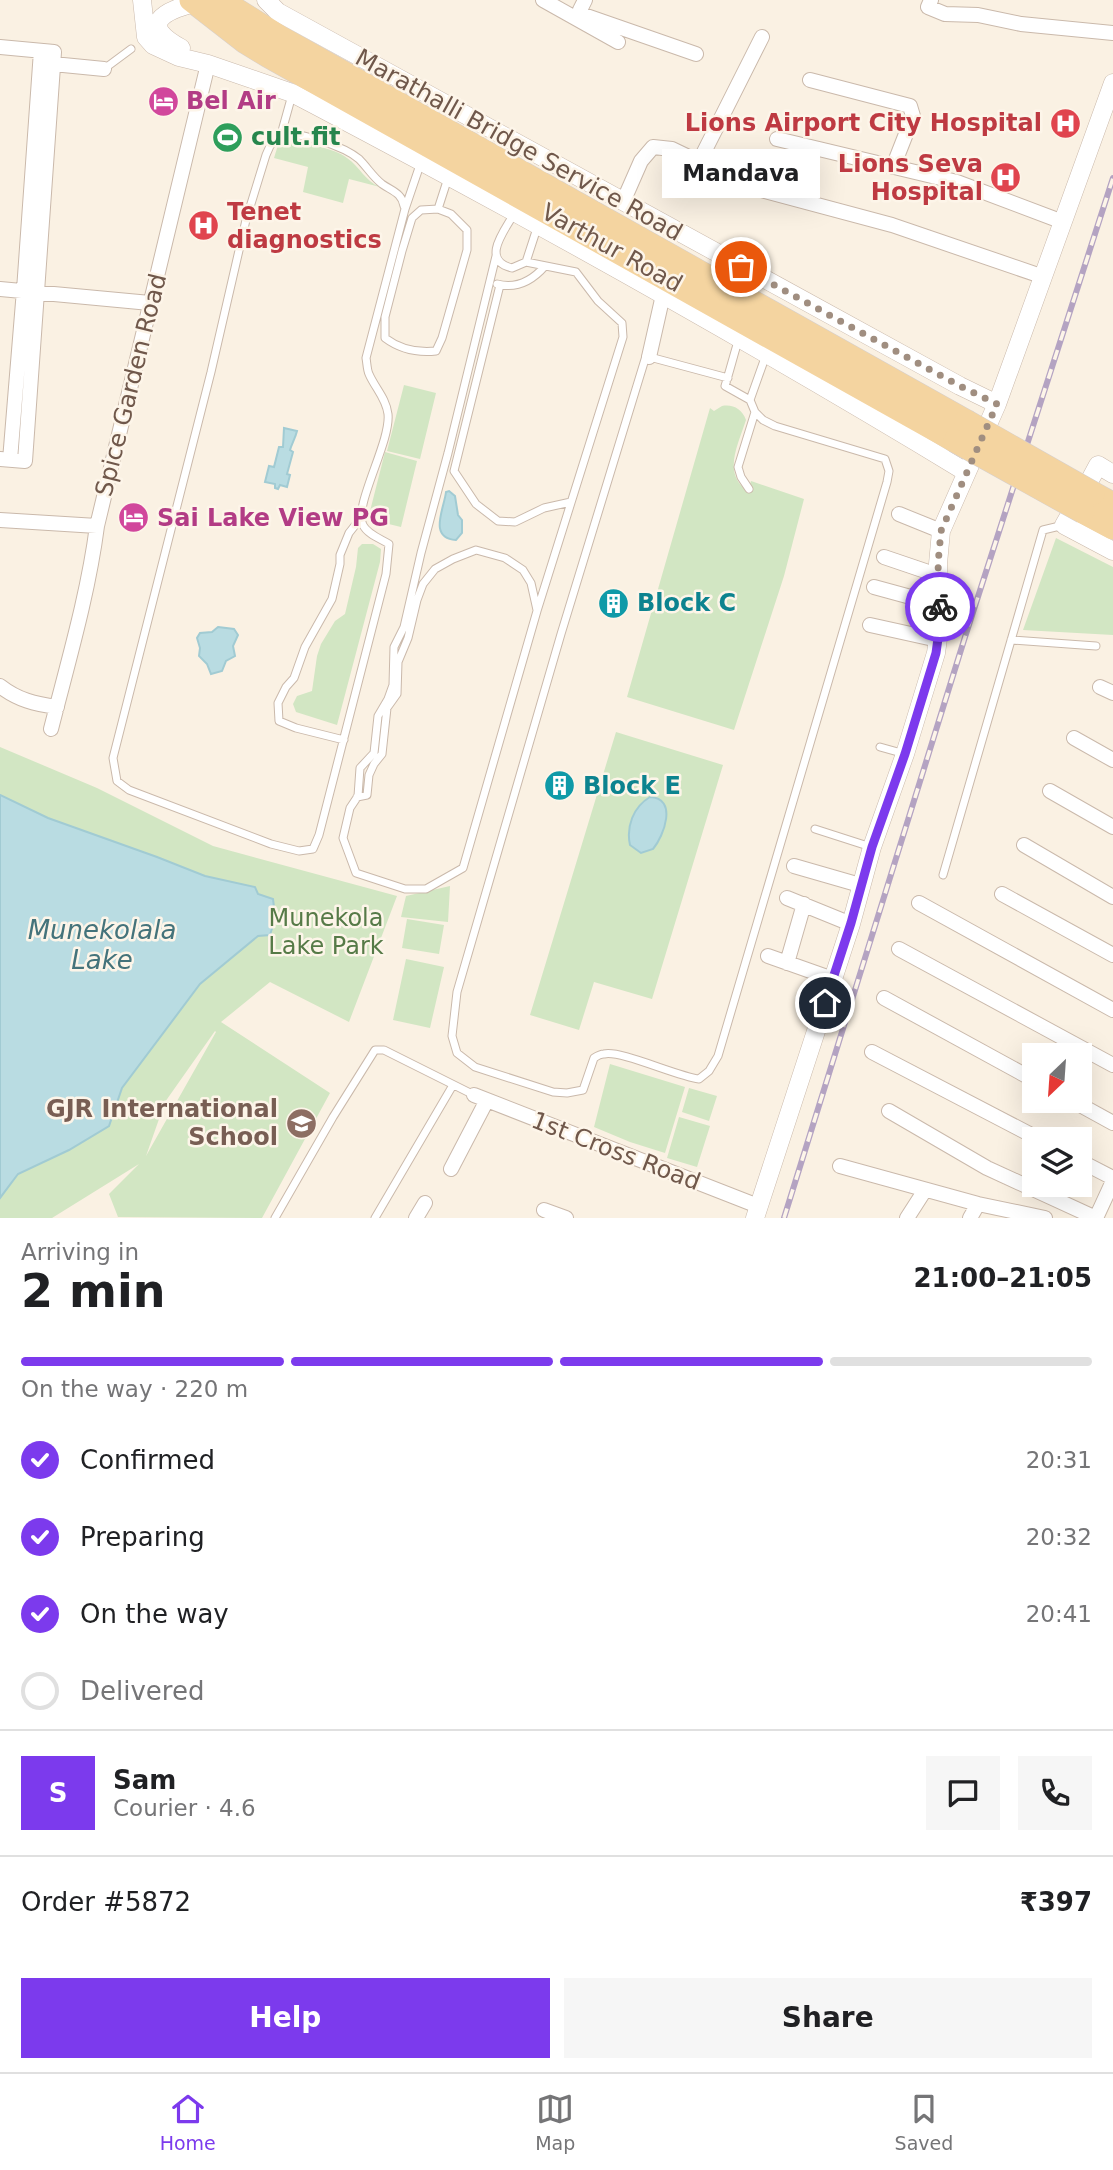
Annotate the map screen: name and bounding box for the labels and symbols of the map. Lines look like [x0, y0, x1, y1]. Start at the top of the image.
street label: Marathalli Bridge Service Road [351, 43, 687, 247]
hotel icon: Bel Air [146, 84, 180, 118]
place label: Bel Air [186, 87, 276, 115]
hospital icon: Lions Airport City Hospital [1048, 106, 1082, 140]
place label: Lions Airport City Hospital [685, 109, 1042, 137]
sports icon: cult.fit [211, 120, 245, 154]
place label: cult.fit [251, 123, 340, 151]
callout: Mandava [662, 148, 820, 197]
place label: Lions Seva Hospital [838, 150, 983, 206]
hospital icon: Lions Seva Hospital [989, 161, 1023, 195]
place label: Tenet diagnostics [227, 198, 382, 254]
street label: Varthur Road [537, 198, 687, 298]
hospital icon: Tenet diagnostics [187, 209, 221, 243]
pin [711, 237, 771, 297]
street label: Spice Garden Road [90, 271, 172, 499]
hotel icon: Sai Lake View PG [117, 501, 151, 535]
place label: Sai Lake View PG [157, 504, 389, 532]
courier [905, 572, 975, 642]
building icon: Block C [597, 586, 631, 620]
place label: Block C [637, 589, 736, 617]
building icon: Block E [543, 769, 577, 803]
place label: Block E [583, 772, 681, 800]
park label: Munekola Lake Park [268, 904, 384, 960]
water label: Munekolala Lake [28, 915, 176, 975]
pin [795, 973, 855, 1033]
north arrow [1022, 1043, 1092, 1113]
place label: GJR International School [46, 1095, 278, 1151]
school or university icon: GJR International School [284, 1106, 318, 1140]
street label: 1st Cross Road [528, 1106, 704, 1196]

